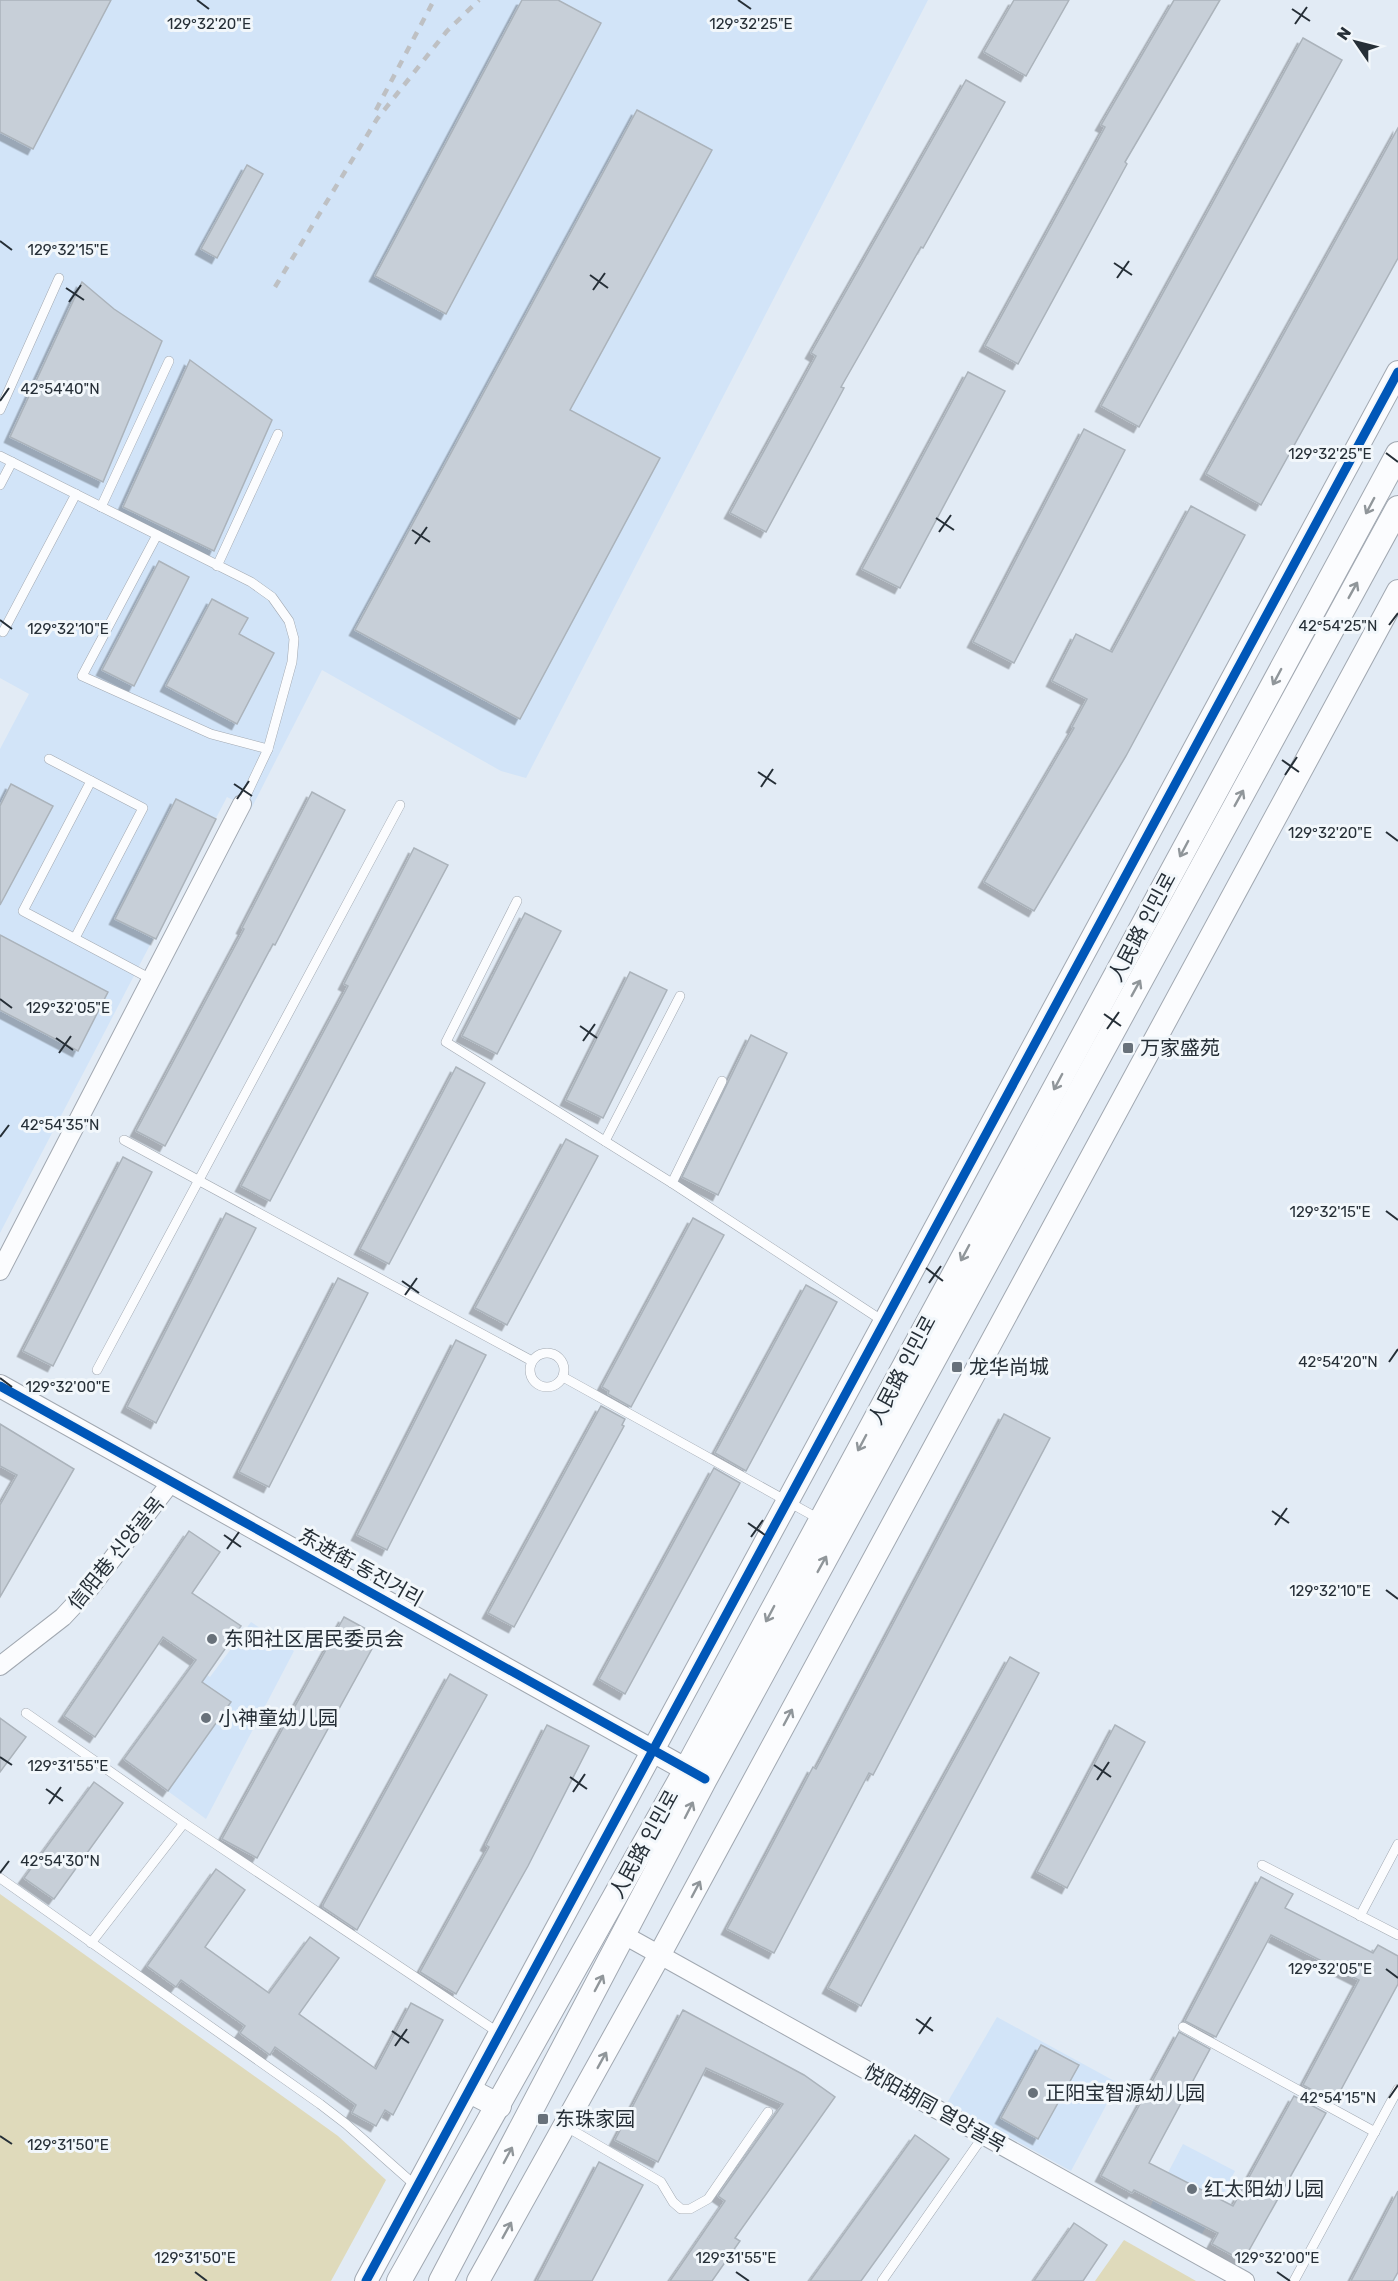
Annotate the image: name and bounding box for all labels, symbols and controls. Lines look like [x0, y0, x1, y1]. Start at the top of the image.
north arrow [1326, 12, 1386, 72]
text: 129°32'20"E [167, 15, 251, 33]
text: 129°32'25"E [709, 15, 793, 33]
text: N [1333, 24, 1355, 44]
text: 129°32'15"E [27, 241, 109, 259]
text: 42°54'40"N [20, 380, 100, 398]
text: 129°32'25"E [1288, 445, 1372, 463]
one-way arrow [1364, 497, 1376, 514]
one-way arrow [1348, 582, 1359, 600]
text: 42°54'25"N [1299, 617, 1377, 635]
text: 129°32'10"E [27, 620, 109, 638]
one-way arrow [1271, 668, 1282, 686]
one-way arrow [1234, 790, 1245, 808]
text: 129°32'20"E [1288, 824, 1372, 842]
one-way arrow [1178, 840, 1190, 857]
street label: 人民路 인민로 [1103, 868, 1181, 986]
one-way arrow [1130, 980, 1142, 997]
text: 129°32'05"E [26, 999, 110, 1017]
place label: 万家盛苑 [1140, 1036, 1220, 1060]
marker: 万家盛苑 [1121, 1041, 1135, 1055]
one-way arrow [1052, 1072, 1063, 1090]
text: 42°54'35"N [20, 1116, 100, 1134]
text: 129°32'15"E [1289, 1203, 1371, 1221]
one-way arrow [959, 1244, 971, 1261]
street label: 人民路 인민로 [863, 1311, 941, 1429]
text: 42°54'20"N [1298, 1353, 1378, 1371]
place label: 龙华尚城 [969, 1355, 1049, 1379]
marker: 龙华尚城 [950, 1360, 964, 1374]
text: 129°32'00"E [26, 1378, 110, 1396]
one-way arrow [856, 1434, 868, 1451]
street label: 信阳巷 신양골목 [63, 1492, 169, 1614]
street label: 东进街 동진거리 [295, 1523, 427, 1611]
one-way arrow [817, 1556, 828, 1574]
text: 129°32'10"E [1289, 1582, 1371, 1600]
one-way arrow [764, 1605, 775, 1623]
place label: 东阳社区居民委员会 [224, 1627, 404, 1651]
marker: 东阳社区居民委员会 [205, 1632, 219, 1646]
place label: 小神童幼儿园 [218, 1706, 338, 1730]
one-way arrow [782, 1709, 794, 1726]
marker: 小神童幼儿园 [199, 1711, 213, 1725]
text: 129°31'55"E [28, 1757, 108, 1775]
street label: 人民路 인민로 [604, 1786, 684, 1902]
one-way arrow [684, 1801, 695, 1819]
text: 42°54'30"N [20, 1852, 100, 1870]
one-way arrow [691, 1880, 702, 1898]
text: 129°32'05"E [1288, 1960, 1372, 1978]
one-way arrow [594, 1974, 605, 1992]
one-way arrow [596, 2051, 608, 2068]
street label: 悦阳胡同 열양골목 [860, 2059, 1010, 2157]
place label: 正阳宝智源幼儿园 [1045, 2081, 1205, 2105]
marker: 正阳宝智源幼儿园 [1026, 2086, 1040, 2100]
text: 42°54'15"N [1300, 2089, 1376, 2107]
place label: 东珠家园 [555, 2107, 635, 2131]
marker: 东珠家园 [536, 2112, 550, 2126]
text: 129°31'50"E [27, 2136, 109, 2154]
one-way arrow [502, 2147, 514, 2164]
place label: 红太阳幼儿园 [1204, 2177, 1324, 2201]
marker: 红太阳幼儿园 [1185, 2182, 1199, 2196]
one-way arrow [501, 2222, 513, 2239]
text: 129°31'50"E [154, 2249, 236, 2267]
text: 129°31'55"E [696, 2249, 776, 2267]
text: 129°32'00"E [1235, 2249, 1319, 2267]

